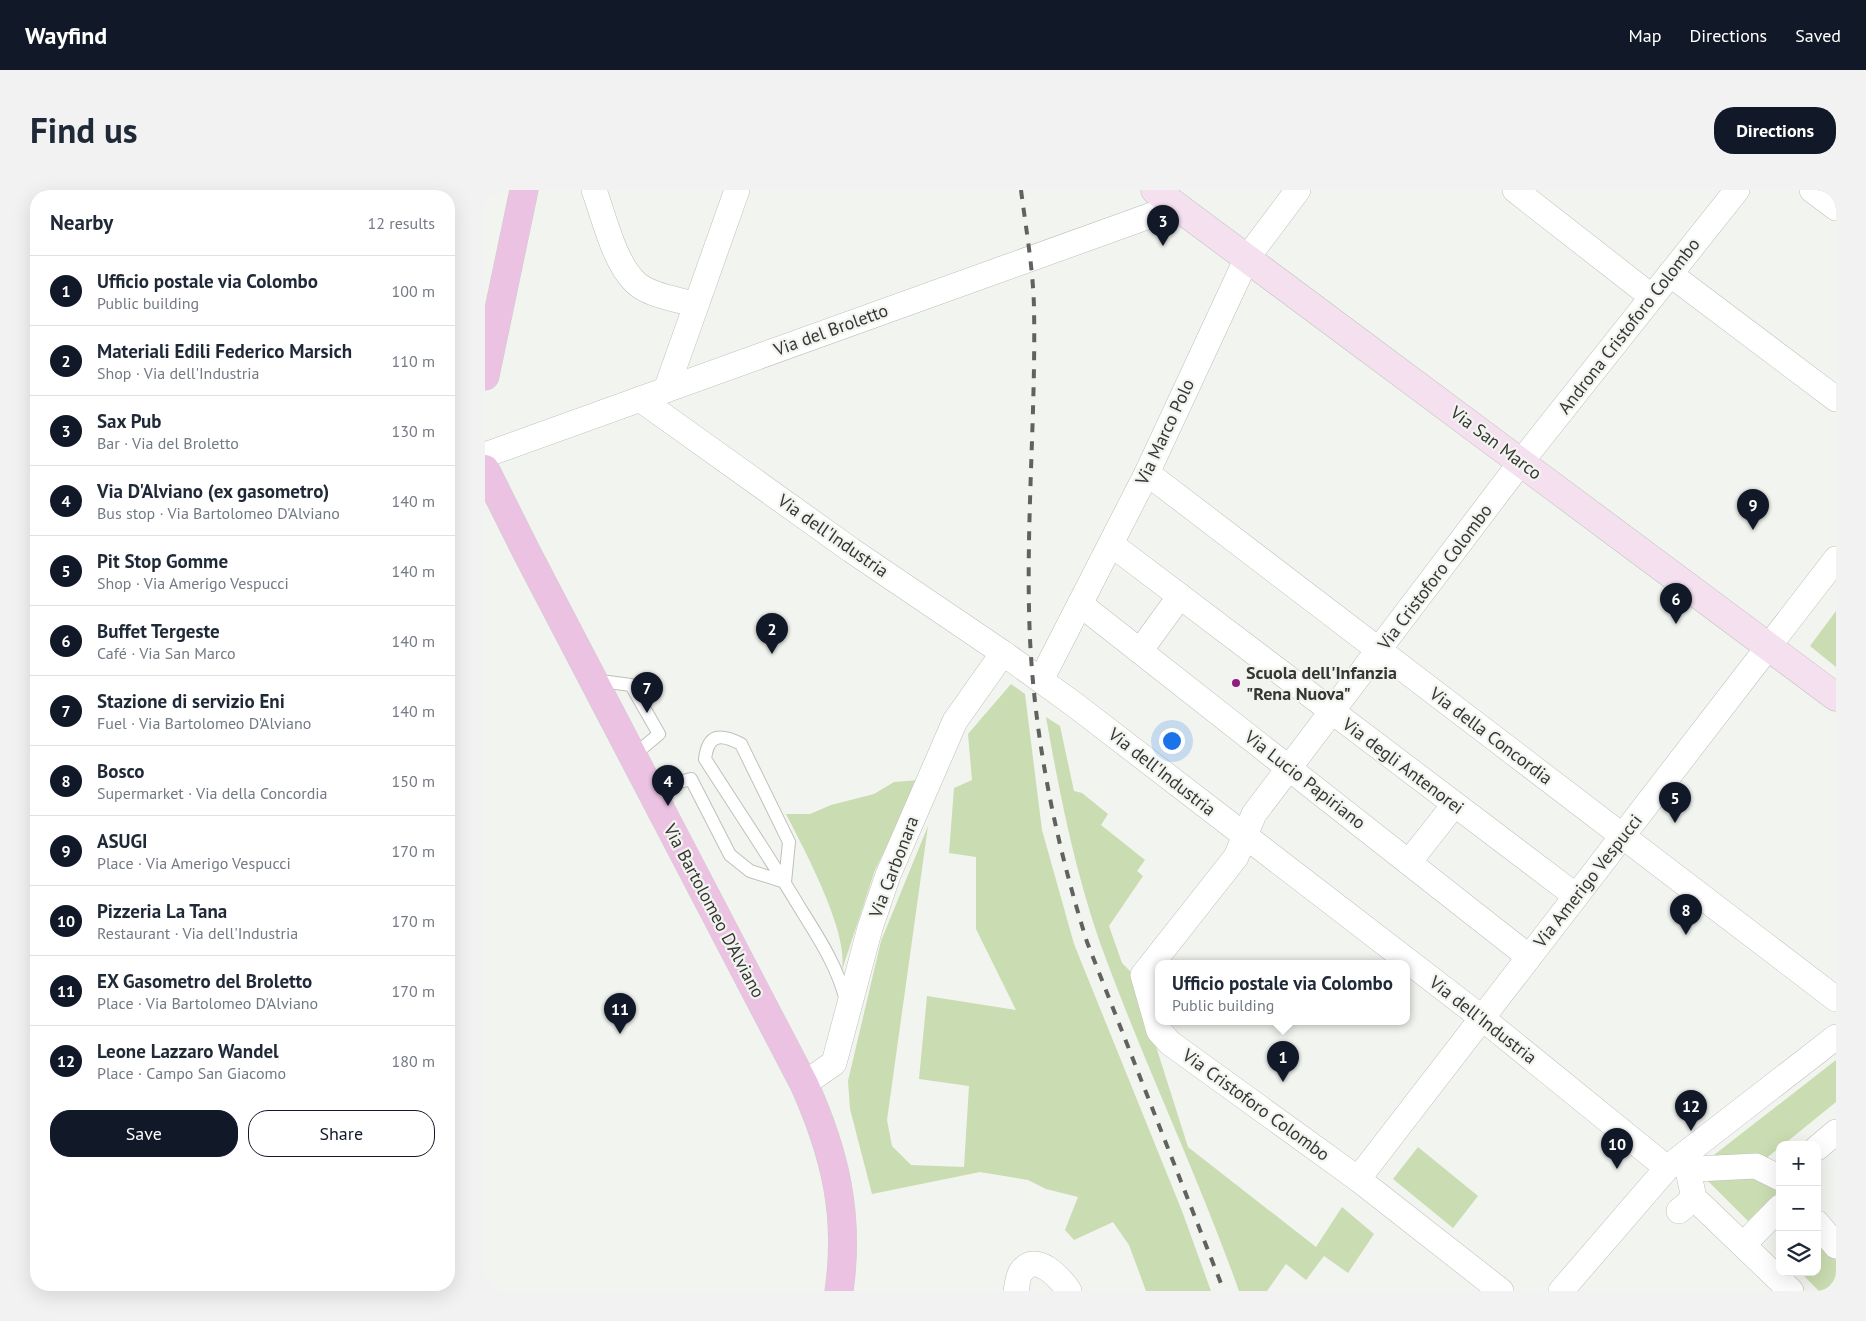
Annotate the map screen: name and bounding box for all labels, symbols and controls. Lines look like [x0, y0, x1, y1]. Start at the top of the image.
text: Wayfind [25, 20, 107, 51]
text: Map [1629, 24, 1661, 47]
text: Directions [1689, 24, 1767, 47]
text: Saved [1795, 24, 1841, 47]
text: Find us [30, 107, 138, 153]
button: Directions [1714, 107, 1836, 154]
pin: 3 [1147, 205, 1179, 246]
text: Nearby [50, 209, 113, 236]
text: 12 results [368, 213, 435, 233]
street label: Androna Cristoforo Colombo [1553, 233, 1705, 418]
text: Ufficio postale via Colombo [97, 269, 318, 293]
text: 1 [61, 281, 71, 301]
text: 100 m [392, 281, 435, 301]
text: Public building [97, 293, 199, 313]
street label: Via del Broletto [770, 298, 891, 361]
text: Materiali Edili Federico Marsich [97, 339, 352, 363]
text: 2 [61, 351, 71, 371]
text: 110 m [392, 351, 435, 371]
text: Shop · Via dell'Industria [97, 363, 259, 383]
street label: Via Marco Polo [1130, 375, 1199, 489]
street label: Via San Marco [1445, 400, 1547, 484]
text: Sax Pub [97, 409, 161, 433]
text: 3 [61, 421, 71, 441]
text: 130 m [392, 421, 435, 441]
text: Bar · Via del Broletto [97, 433, 239, 453]
text: Via D'Alviano (ex gasometro) [97, 479, 329, 503]
street label: Via dell'Industria [773, 488, 893, 582]
pin: 9 [1737, 489, 1769, 530]
text: 4 [61, 491, 71, 511]
text: 140 m [392, 491, 435, 511]
street label: Via Cristoforo Colombo [1372, 499, 1497, 655]
text: Bus stop · Via Bartolomeo D'Alviano [97, 503, 340, 523]
text: Pit Stop Gomme [97, 549, 228, 573]
text: 5 [61, 561, 71, 581]
text: 140 m [392, 561, 435, 581]
text: Shop · Via Amerigo Vespucci [97, 573, 289, 593]
pin: 6 [1660, 583, 1692, 624]
pin: 2 [756, 613, 788, 654]
text: Buffet Tergeste [97, 619, 220, 643]
text: 6 [61, 631, 71, 651]
text: 140 m [392, 631, 435, 651]
text: Café · Via San Marco [97, 643, 236, 663]
place label: Scuola dell'Infanzia "Rena Nuova" [1246, 661, 1397, 705]
pin: 7 [631, 672, 663, 713]
marker: Scuola dell'Infanzia "Rena Nuova" [1230, 677, 1242, 689]
street label: Via della Concordia [1425, 681, 1557, 789]
text: Stazione di servizio Eni [97, 689, 285, 713]
text: 7 [61, 701, 71, 721]
text: 140 m [392, 701, 435, 721]
street label: Via degli Antenorei [1337, 712, 1469, 819]
text: Fuel · Via Bartolomeo D'Alviano [97, 713, 311, 733]
street label: Via dell'Industria [1103, 722, 1221, 821]
street label: Via Lucio Papiriano [1239, 725, 1370, 834]
your location [1159, 728, 1185, 754]
text: Bosco [97, 759, 145, 783]
pin: 4 [652, 765, 684, 806]
text: 8 [61, 771, 71, 791]
text: 150 m [392, 771, 435, 791]
pin: 5 [1659, 782, 1691, 823]
text: Supermarket · Via della Concordia [97, 783, 328, 803]
street label: Via Amerigo Vespucci [1528, 809, 1647, 953]
street label: Via Carbonara [863, 813, 923, 922]
street label: Via Bartolomeo D'Alviano [658, 819, 770, 1002]
text: ASUGI [97, 829, 147, 853]
text: 9 [61, 841, 71, 861]
text: 170 m [392, 841, 435, 861]
text: Place · Via Amerigo Vespucci [97, 853, 291, 873]
pin: 8 [1670, 894, 1702, 935]
text: Pizzeria La Tana [97, 899, 227, 923]
text: 10 [57, 911, 75, 931]
text: 170 m [392, 911, 435, 931]
text: Restaurant · Via dell'Industria [97, 923, 298, 943]
popup [1155, 960, 1410, 1025]
text: EX Gasometro del Broletto [97, 969, 312, 993]
street label: Via dell'Industria [1424, 970, 1542, 1069]
text: Ufficio postale via Colombo [1172, 971, 1393, 995]
text: 11 [57, 981, 75, 1001]
text: 170 m [392, 981, 435, 1001]
text: Place · Via Bartolomeo D'Alviano [97, 993, 318, 1013]
pin: 11 [604, 993, 636, 1034]
text: Public building [1172, 995, 1274, 1015]
text: Leone Lazzaro Wandel [97, 1039, 279, 1063]
pin: 1 [1267, 1041, 1299, 1082]
street label: Via Cristoforo Colombo [1177, 1043, 1334, 1166]
text: 12 [57, 1051, 75, 1071]
text: 180 m [392, 1051, 435, 1071]
text: Place · Campo San Giacomo [97, 1063, 286, 1083]
pin: 12 [1675, 1090, 1707, 1131]
button: Save [50, 1110, 238, 1157]
button: Share [248, 1110, 435, 1157]
pin: 10 [1601, 1128, 1633, 1169]
map controls [1776, 1141, 1821, 1276]
button: + [1776, 1141, 1821, 1186]
button: − [1776, 1186, 1821, 1231]
button: layers [1776, 1231, 1821, 1276]

